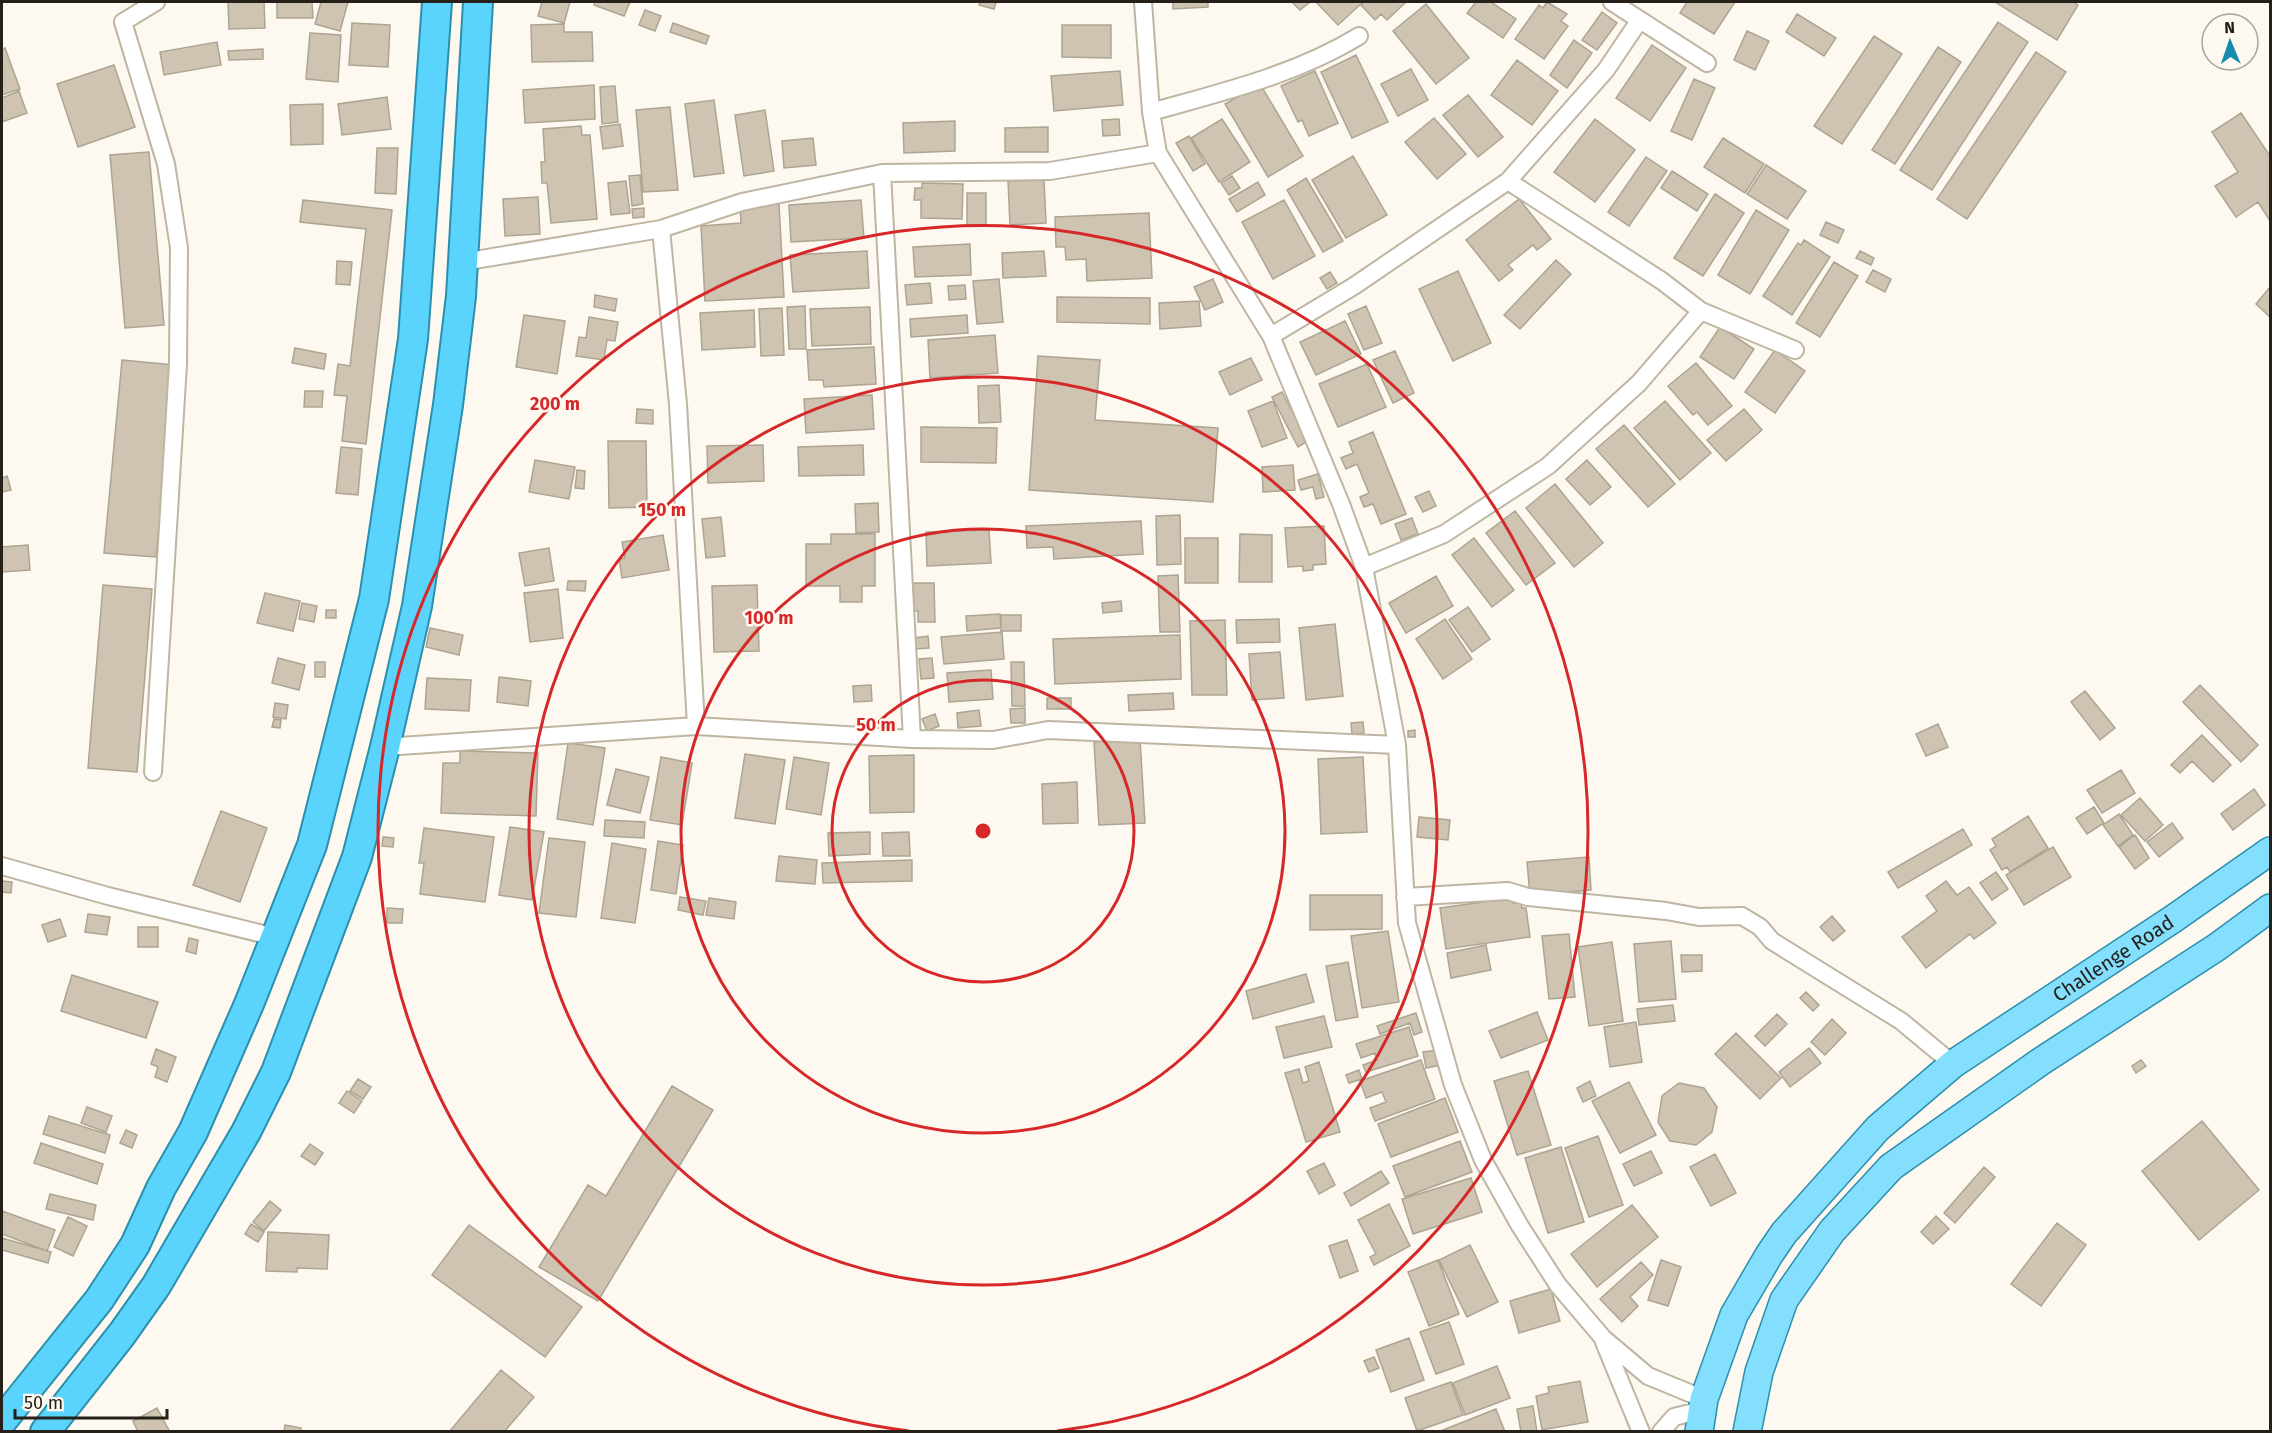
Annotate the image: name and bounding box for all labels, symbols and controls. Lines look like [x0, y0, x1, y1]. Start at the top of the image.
north arrow [2200, 12, 2260, 72]
text: N [2224, 18, 2235, 37]
text: 200 m [530, 393, 580, 415]
text: 150 m [638, 499, 686, 521]
text: 100 m [745, 607, 793, 629]
text: 50 m [856, 714, 896, 736]
centre of rings [973, 821, 993, 841]
street label: Challenge Road [2048, 910, 2178, 1007]
scale bar [15, 1382, 166, 1420]
text: 50 m [24, 1392, 63, 1414]

